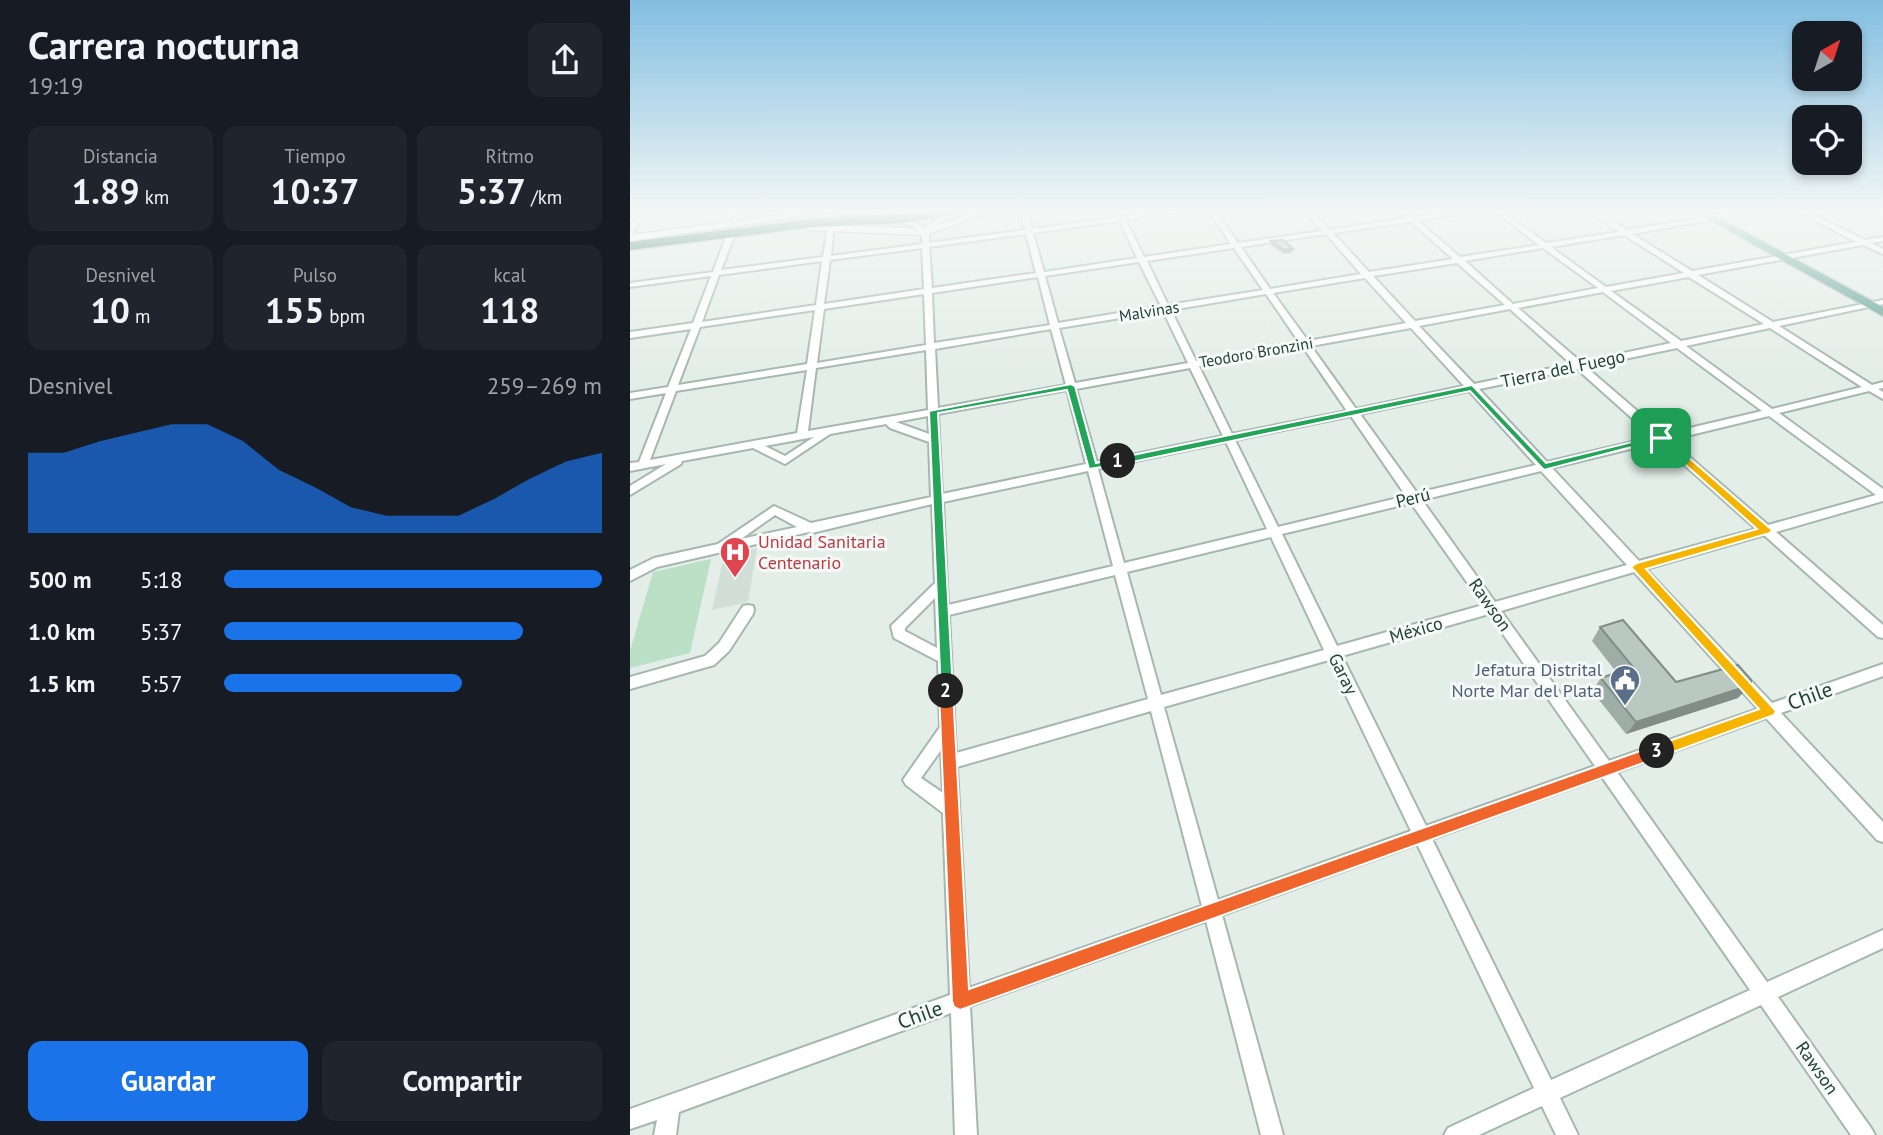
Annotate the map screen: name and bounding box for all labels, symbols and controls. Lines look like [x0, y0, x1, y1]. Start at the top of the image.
text: Carrera nocturna [28, 20, 300, 69]
north arrow [1792, 21, 1862, 91]
map controls [1792, 21, 1862, 175]
button: share [528, 23, 602, 97]
text: 19:19 [28, 71, 83, 100]
button: locate [1792, 105, 1862, 175]
text: Distancia [83, 144, 158, 168]
text: Tiempo [284, 144, 346, 168]
text: Ritmo [485, 144, 534, 168]
text: 1.89 [71, 168, 140, 214]
text: 10:37 [271, 168, 359, 214]
text: 5:37 [457, 168, 526, 214]
text: km [140, 185, 169, 209]
text: /km [526, 185, 562, 209]
text: Desnivel [85, 263, 155, 287]
text: Pulso [293, 263, 337, 287]
text: kcal [493, 263, 526, 287]
text: 10 [90, 287, 130, 333]
text: 155 [265, 287, 324, 333]
text: 118 [480, 287, 539, 333]
street label: Malvinas [1117, 296, 1181, 326]
text: m [130, 304, 150, 328]
text: bpm [324, 304, 365, 328]
street label: Teodoro Bronzini [1197, 332, 1315, 372]
street label: Tierra del Fuego [1499, 344, 1627, 393]
text: Desnivel [28, 371, 112, 400]
text: 259–269 m [487, 371, 602, 400]
pin [1631, 408, 1691, 468]
icon: arrive [1642, 419, 1680, 457]
pin: 1 [1100, 444, 1135, 478]
text: 1 [1112, 448, 1123, 472]
street label: Perú [1393, 482, 1432, 513]
place label: Unidad Sanitaria Centenario [758, 530, 886, 574]
hospital icon: Unidad Sanitaria Centenario [718, 535, 752, 579]
text: 500 m [28, 565, 91, 594]
text: 5:18 [140, 565, 183, 594]
street label: Rawson [1464, 574, 1517, 636]
street label: México [1387, 611, 1445, 648]
text: 1.0 km [28, 617, 95, 646]
text: 5:37 [140, 617, 183, 646]
street label: Garay [1324, 649, 1364, 699]
place label: Jefatura Distrital Norte Mar del Plata [1451, 658, 1603, 702]
public building icon: Jefatura Distrital Norte Mar del Plata [1608, 663, 1642, 707]
text: 1.5 km [28, 669, 95, 698]
text: 5:57 [140, 669, 183, 698]
pin: 2 [928, 674, 964, 708]
street label: Chile [1784, 675, 1836, 716]
text: 2 [940, 678, 951, 702]
pin: 3 [1640, 734, 1674, 768]
text: 3 [1651, 738, 1662, 762]
street label: Chile [894, 994, 946, 1035]
street label: Rawson [1791, 1037, 1844, 1099]
button: Guardar [28, 1041, 308, 1121]
button: Compartir [322, 1041, 602, 1121]

